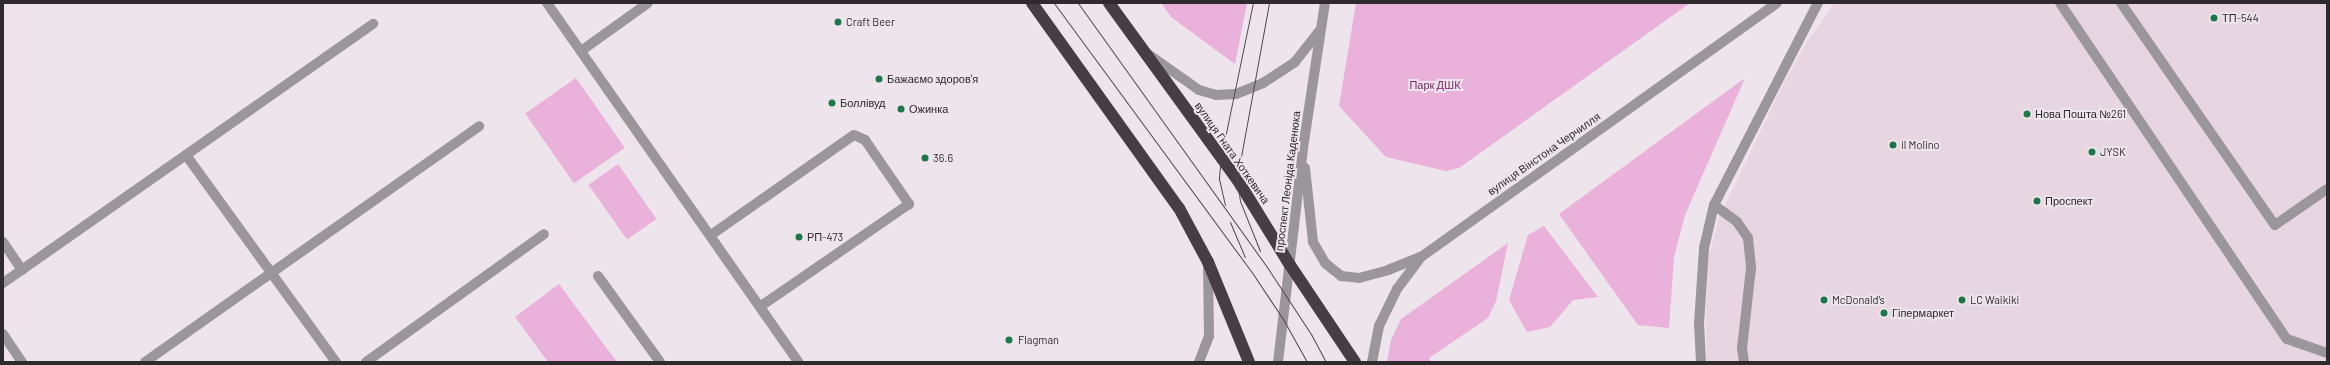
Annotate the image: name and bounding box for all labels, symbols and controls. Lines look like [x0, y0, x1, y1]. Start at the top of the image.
place label: ТП-544 [2222, 11, 2259, 25]
marker: ТП-544 [2209, 13, 2219, 23]
place label: Craft Beer [846, 15, 895, 29]
marker: Craft Beer [833, 17, 843, 27]
place label: Бажаємо здоровʼя [887, 72, 978, 86]
marker: Бажаємо здоровʼя [874, 74, 884, 84]
park label: Парк ДШК [1409, 78, 1461, 92]
place label: Боллівуд [840, 96, 886, 110]
marker: Боллівуд [827, 98, 837, 108]
street label: вулиця Гната Хоткевича [1192, 99, 1272, 207]
place label: Ожинка [909, 102, 948, 116]
marker: Ожинка [896, 104, 906, 114]
place label: Нова Пошта №261 [2035, 107, 2126, 121]
marker: Нова Пошта №261 [2022, 109, 2032, 119]
street label: проспект Леоніда Каденюка [1273, 110, 1303, 252]
street label: вулиця Вінстона Черчилля [1485, 110, 1603, 198]
place label: il Molino [1901, 138, 1940, 152]
marker: il Molino [1888, 140, 1898, 150]
place label: JYSK [2100, 145, 2126, 159]
marker: JYSK [2087, 147, 2097, 157]
place label: 36.6 [933, 151, 953, 165]
marker: 36.6 [920, 153, 930, 163]
place label: Проспект [2045, 194, 2093, 208]
marker: Проспект [2032, 196, 2042, 206]
place label: РП-473 [807, 230, 843, 244]
marker: РП-473 [794, 232, 804, 242]
place label: McDonald's [1832, 293, 1885, 307]
place label: LC Waikiki [1970, 293, 2019, 307]
marker: McDonald's [1819, 295, 1829, 305]
marker: LC Waikiki [1957, 295, 1967, 305]
place label: Гіпермаркет [1892, 306, 1954, 320]
marker: Гіпермаркет [1879, 308, 1889, 318]
place label: Flagman [1018, 333, 1059, 347]
marker: Flagman [1003, 334, 1015, 346]

